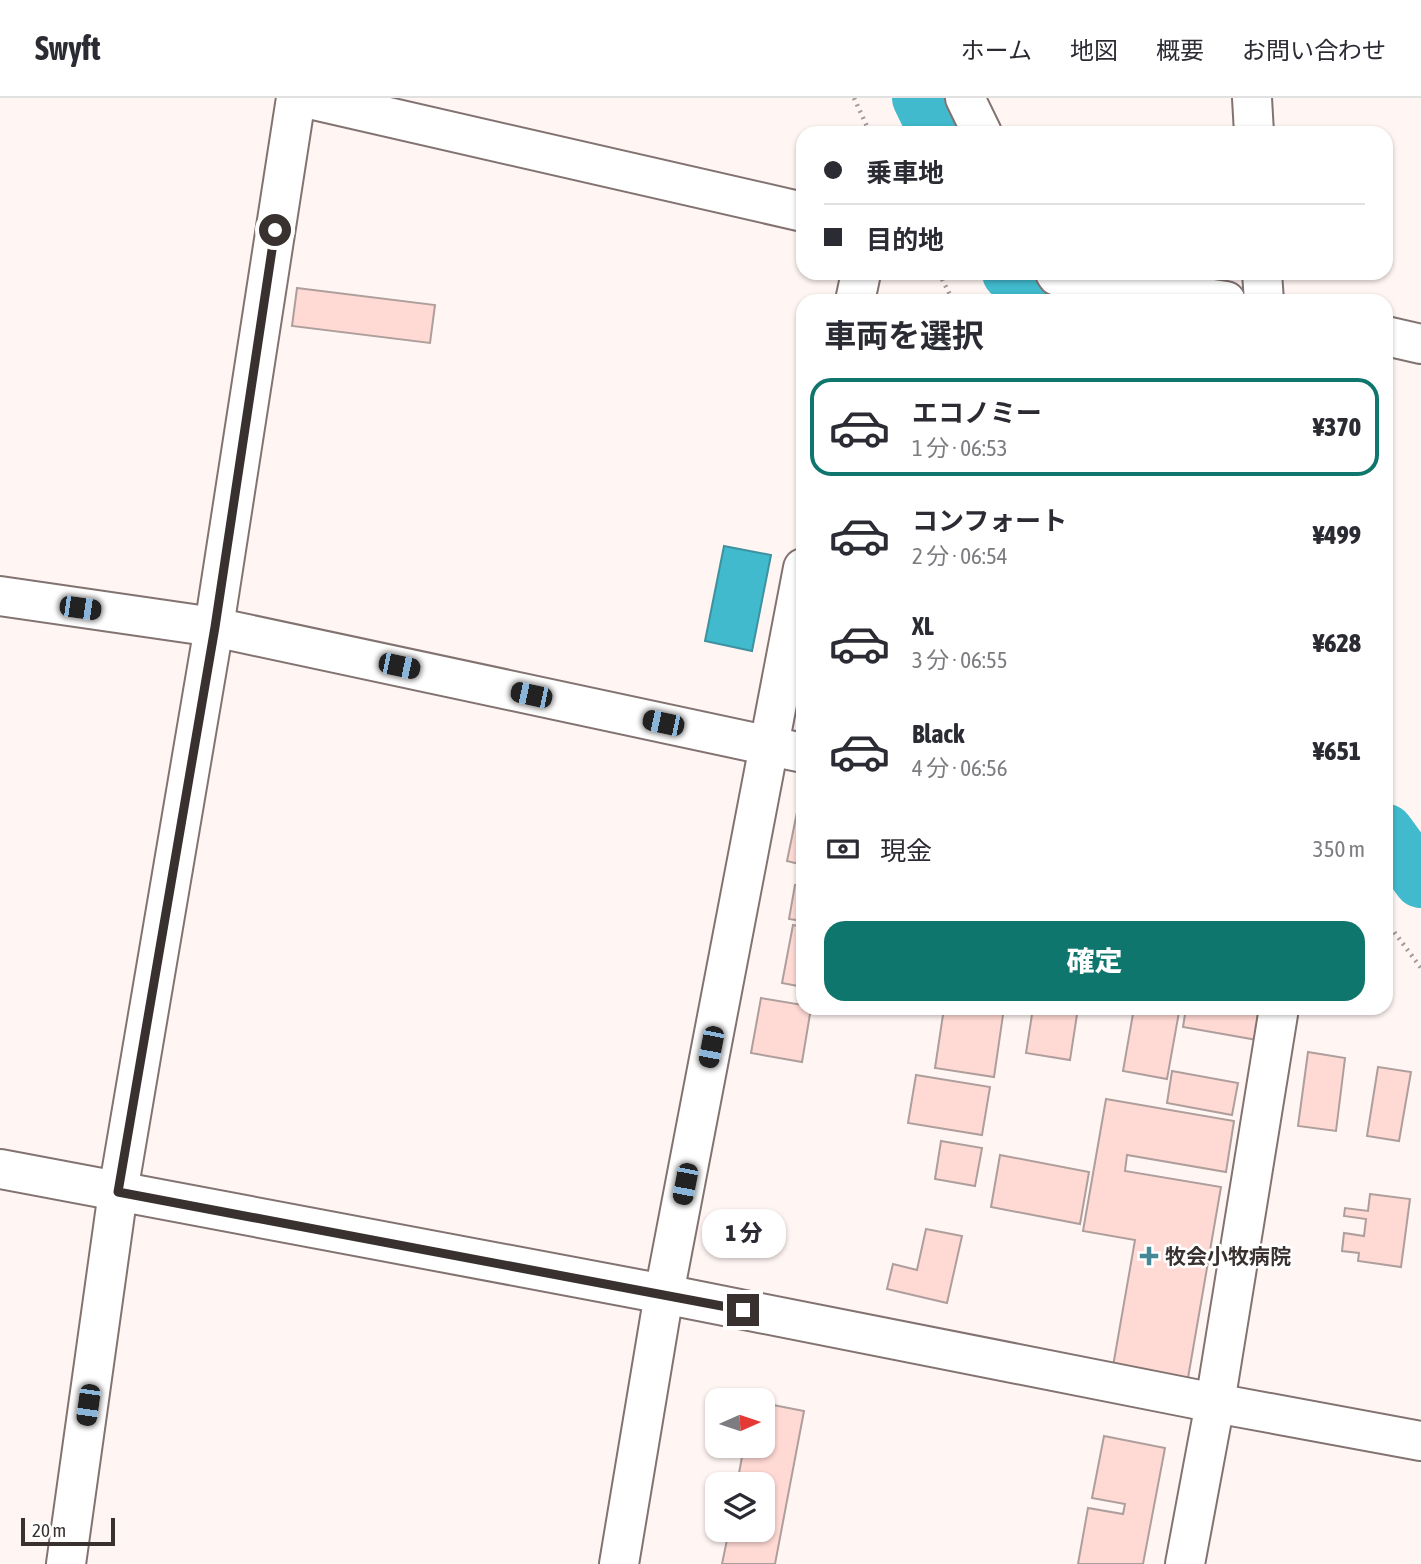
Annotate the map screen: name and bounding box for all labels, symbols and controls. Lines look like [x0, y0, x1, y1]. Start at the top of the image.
text: Swyft [35, 29, 100, 67]
text: ホーム [961, 37, 1032, 64]
text: 地図 [1070, 37, 1118, 64]
text: 概要 [1156, 37, 1204, 64]
text: お問い合わせ [1242, 37, 1386, 64]
text: 乗車地 [866, 158, 944, 188]
route start [259, 214, 291, 246]
text: 目的地 [866, 225, 944, 255]
text: 車両を選択 [824, 317, 984, 354]
icon: car [828, 396, 891, 459]
text: エコノミー [912, 398, 1042, 428]
text: ¥370 [1313, 412, 1361, 442]
text: 1 分 · 06:53 [912, 435, 1008, 461]
icon: car [828, 504, 891, 567]
text: コンフォート [912, 506, 1067, 536]
text: ¥499 [1313, 520, 1361, 550]
text: 2 分 · 06:54 [912, 543, 1008, 569]
car [58, 595, 103, 621]
text: XL [912, 611, 934, 641]
icon: car [828, 612, 891, 675]
text: ¥628 [1313, 628, 1361, 658]
text: 3 分 · 06:55 [912, 647, 1008, 673]
car [377, 651, 422, 681]
car [509, 680, 554, 710]
car [641, 708, 686, 738]
text: Black [912, 719, 964, 749]
icon: car [828, 720, 891, 783]
text: ¥651 [1313, 736, 1361, 766]
text: 4 分 · 06:56 [912, 755, 1008, 781]
icon: cash [824, 830, 862, 868]
text: 現金 [880, 836, 932, 866]
text: 350 m [1313, 836, 1365, 862]
button: 確定 [824, 921, 1365, 1001]
car [697, 1024, 726, 1070]
car [671, 1161, 700, 1207]
callout: 1 分 [701, 1208, 785, 1258]
text: 1 分 [726, 1220, 762, 1246]
place label: 牧会小牧病院 [1165, 1244, 1291, 1268]
marker: 牧会小牧病院 [1139, 1246, 1159, 1266]
route end [727, 1294, 759, 1326]
car [75, 1383, 102, 1427]
north arrow [705, 1388, 775, 1458]
map controls [705, 1388, 775, 1542]
button: layers [705, 1472, 775, 1542]
scale bar [21, 1515, 116, 1547]
text: 20 m [32, 1519, 66, 1541]

